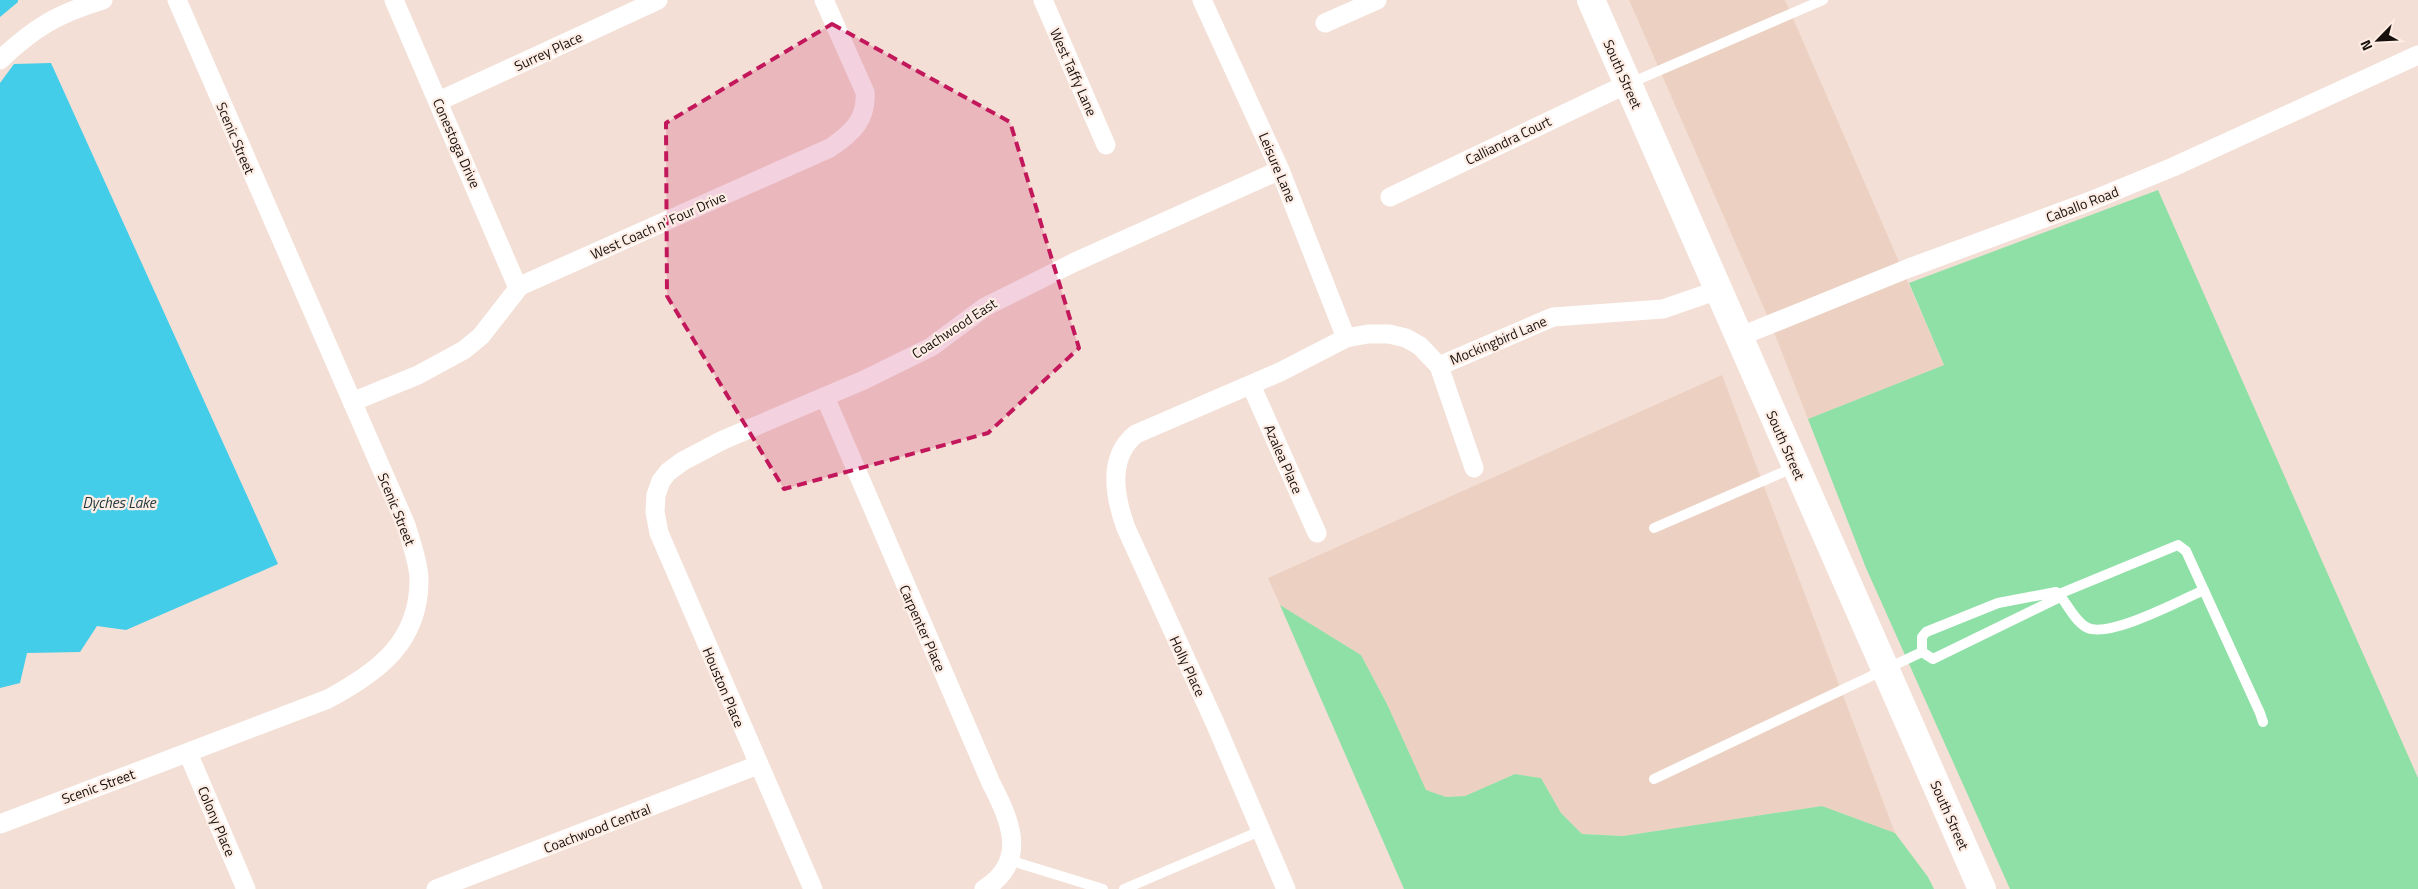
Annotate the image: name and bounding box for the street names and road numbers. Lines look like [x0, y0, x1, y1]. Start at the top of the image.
street label: West Taffy Lane [1045, 25, 1103, 119]
street label: Surrey Place [510, 26, 586, 76]
street label: South Street [1598, 36, 1648, 112]
street label: Conestoga Drive [428, 95, 486, 191]
street label: Scenic Street [211, 99, 261, 177]
street label: Calliandra Court [1462, 110, 1555, 170]
street label: Leisure Lane [1254, 129, 1302, 205]
street label: Caballo Road [2043, 181, 2121, 227]
street label: West Coach n' Four Drive [587, 186, 729, 264]
street label: Coachwood East [907, 293, 1001, 363]
street label: Mockingbird Lane [1446, 310, 1550, 370]
street label: South Street [1761, 407, 1811, 483]
street label: Azalea Place [1259, 421, 1309, 497]
street label: Scenic Street [373, 470, 421, 548]
street label: Carpenter Place [895, 581, 951, 675]
street label: Holly Place [1165, 632, 1211, 700]
street label: Houston Place [698, 644, 750, 730]
street label: Scenic Street [58, 763, 138, 809]
street label: South Street [1925, 777, 1975, 853]
street label: Colony Place [193, 783, 241, 859]
street label: Coachwood Central [540, 798, 654, 858]

